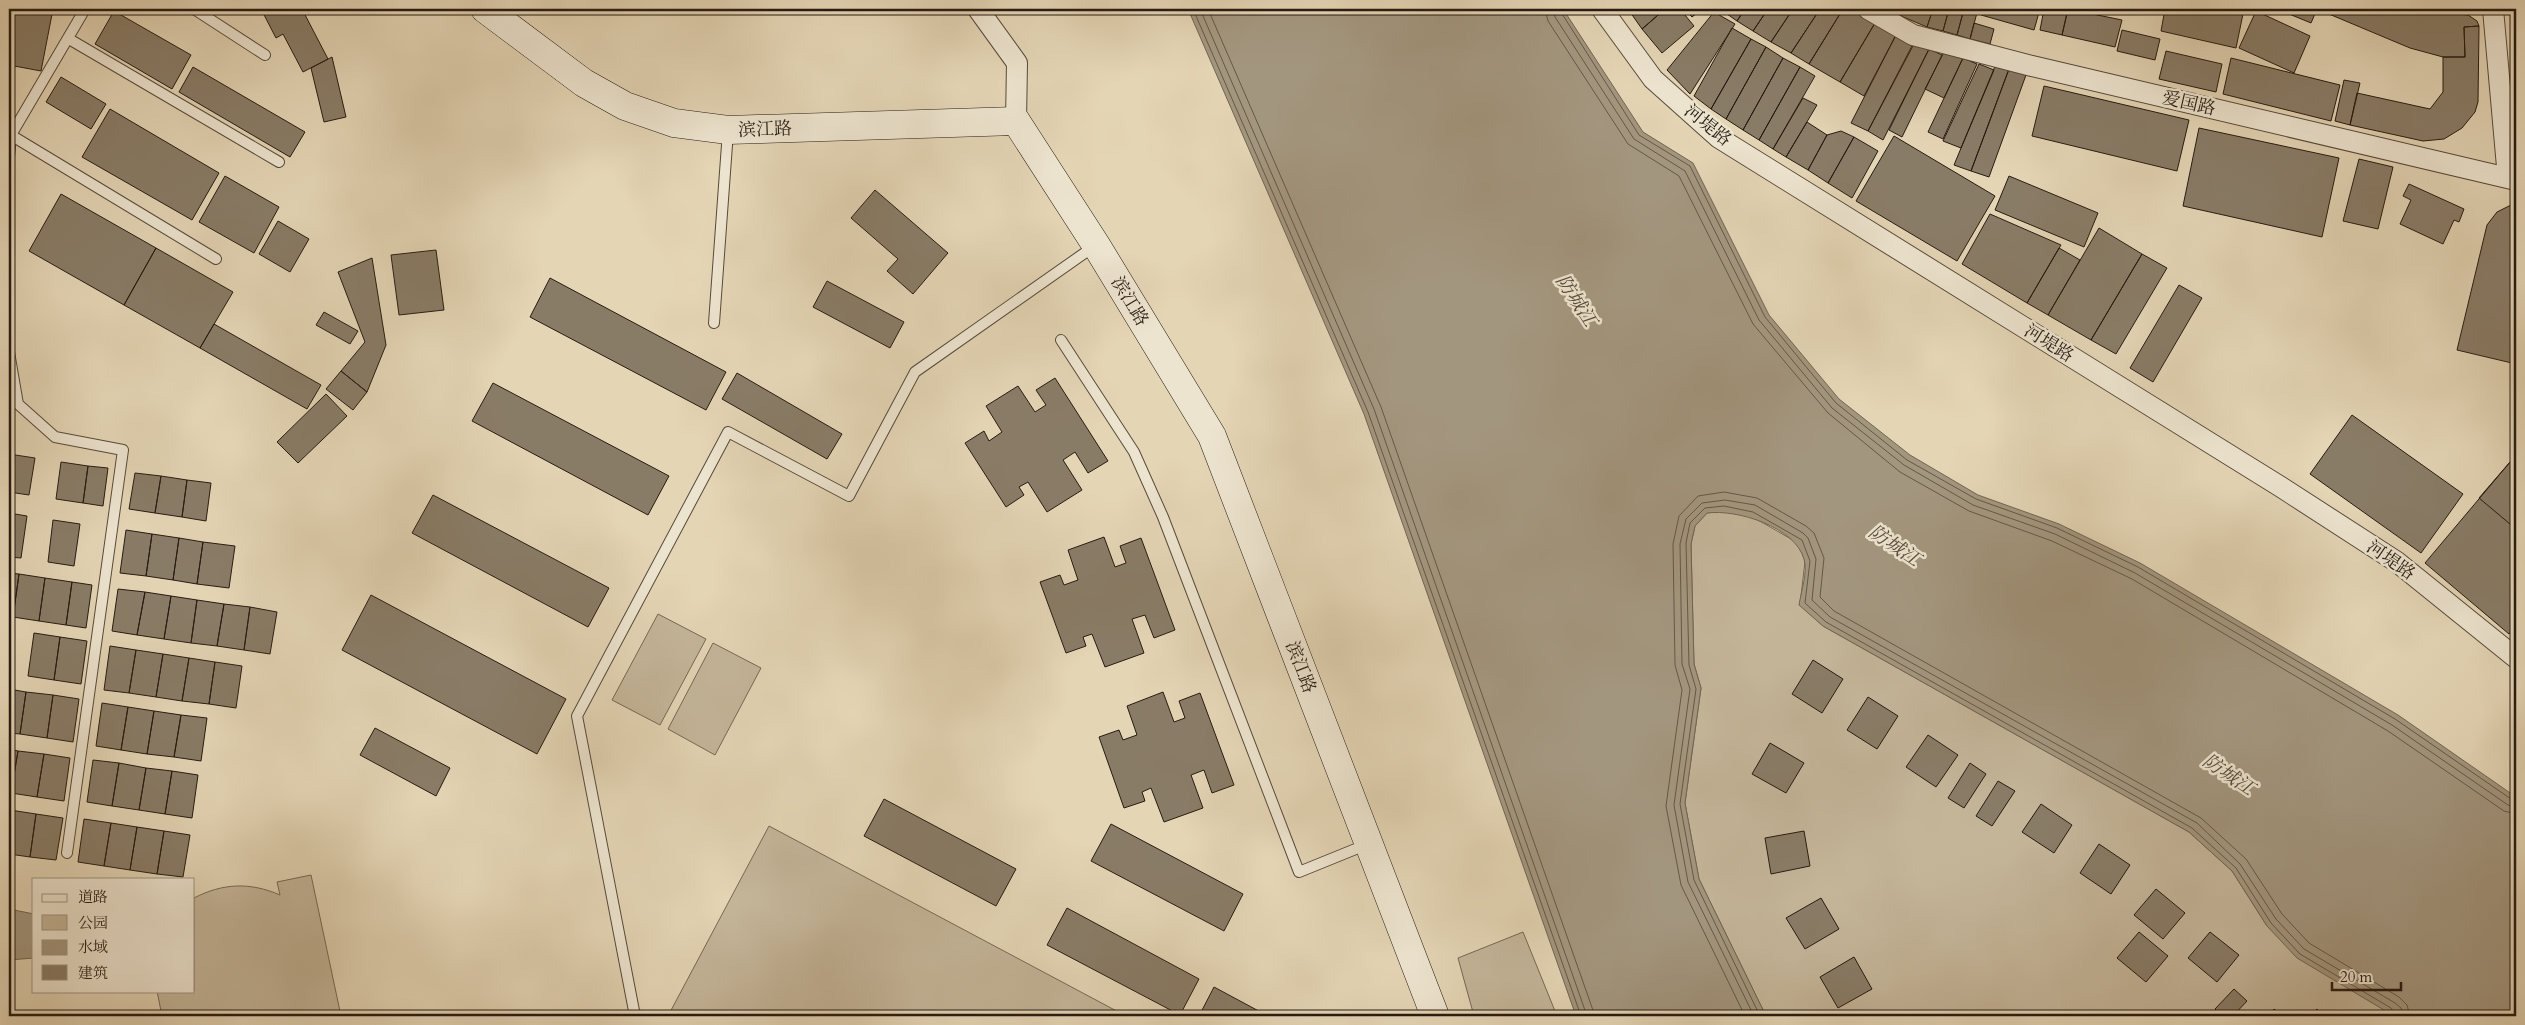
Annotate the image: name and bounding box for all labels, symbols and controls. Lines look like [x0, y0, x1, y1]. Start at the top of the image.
street label: 爱国路 [2160, 85, 2218, 122]
street label: 河堤路 [1679, 99, 1737, 152]
street label: 滨江路 [738, 116, 792, 143]
water label: 防城江 [1550, 270, 1604, 334]
street label: 滨江路 [1105, 272, 1154, 331]
street label: 河堤路 [2019, 319, 2078, 368]
water label: 防城江 [1864, 519, 1928, 574]
street label: 河堤路 [2361, 535, 2420, 586]
street label: 滨江路 [1279, 637, 1322, 697]
water label: 防城江 [2198, 748, 2262, 803]
legend [32, 878, 195, 992]
text: 道路 [78, 887, 108, 907]
text: 公园 [78, 913, 108, 933]
text: 水域 [78, 937, 108, 957]
scale bar [2332, 960, 2401, 992]
text: 建筑 [78, 963, 108, 983]
text: 20 m [2340, 967, 2372, 987]

